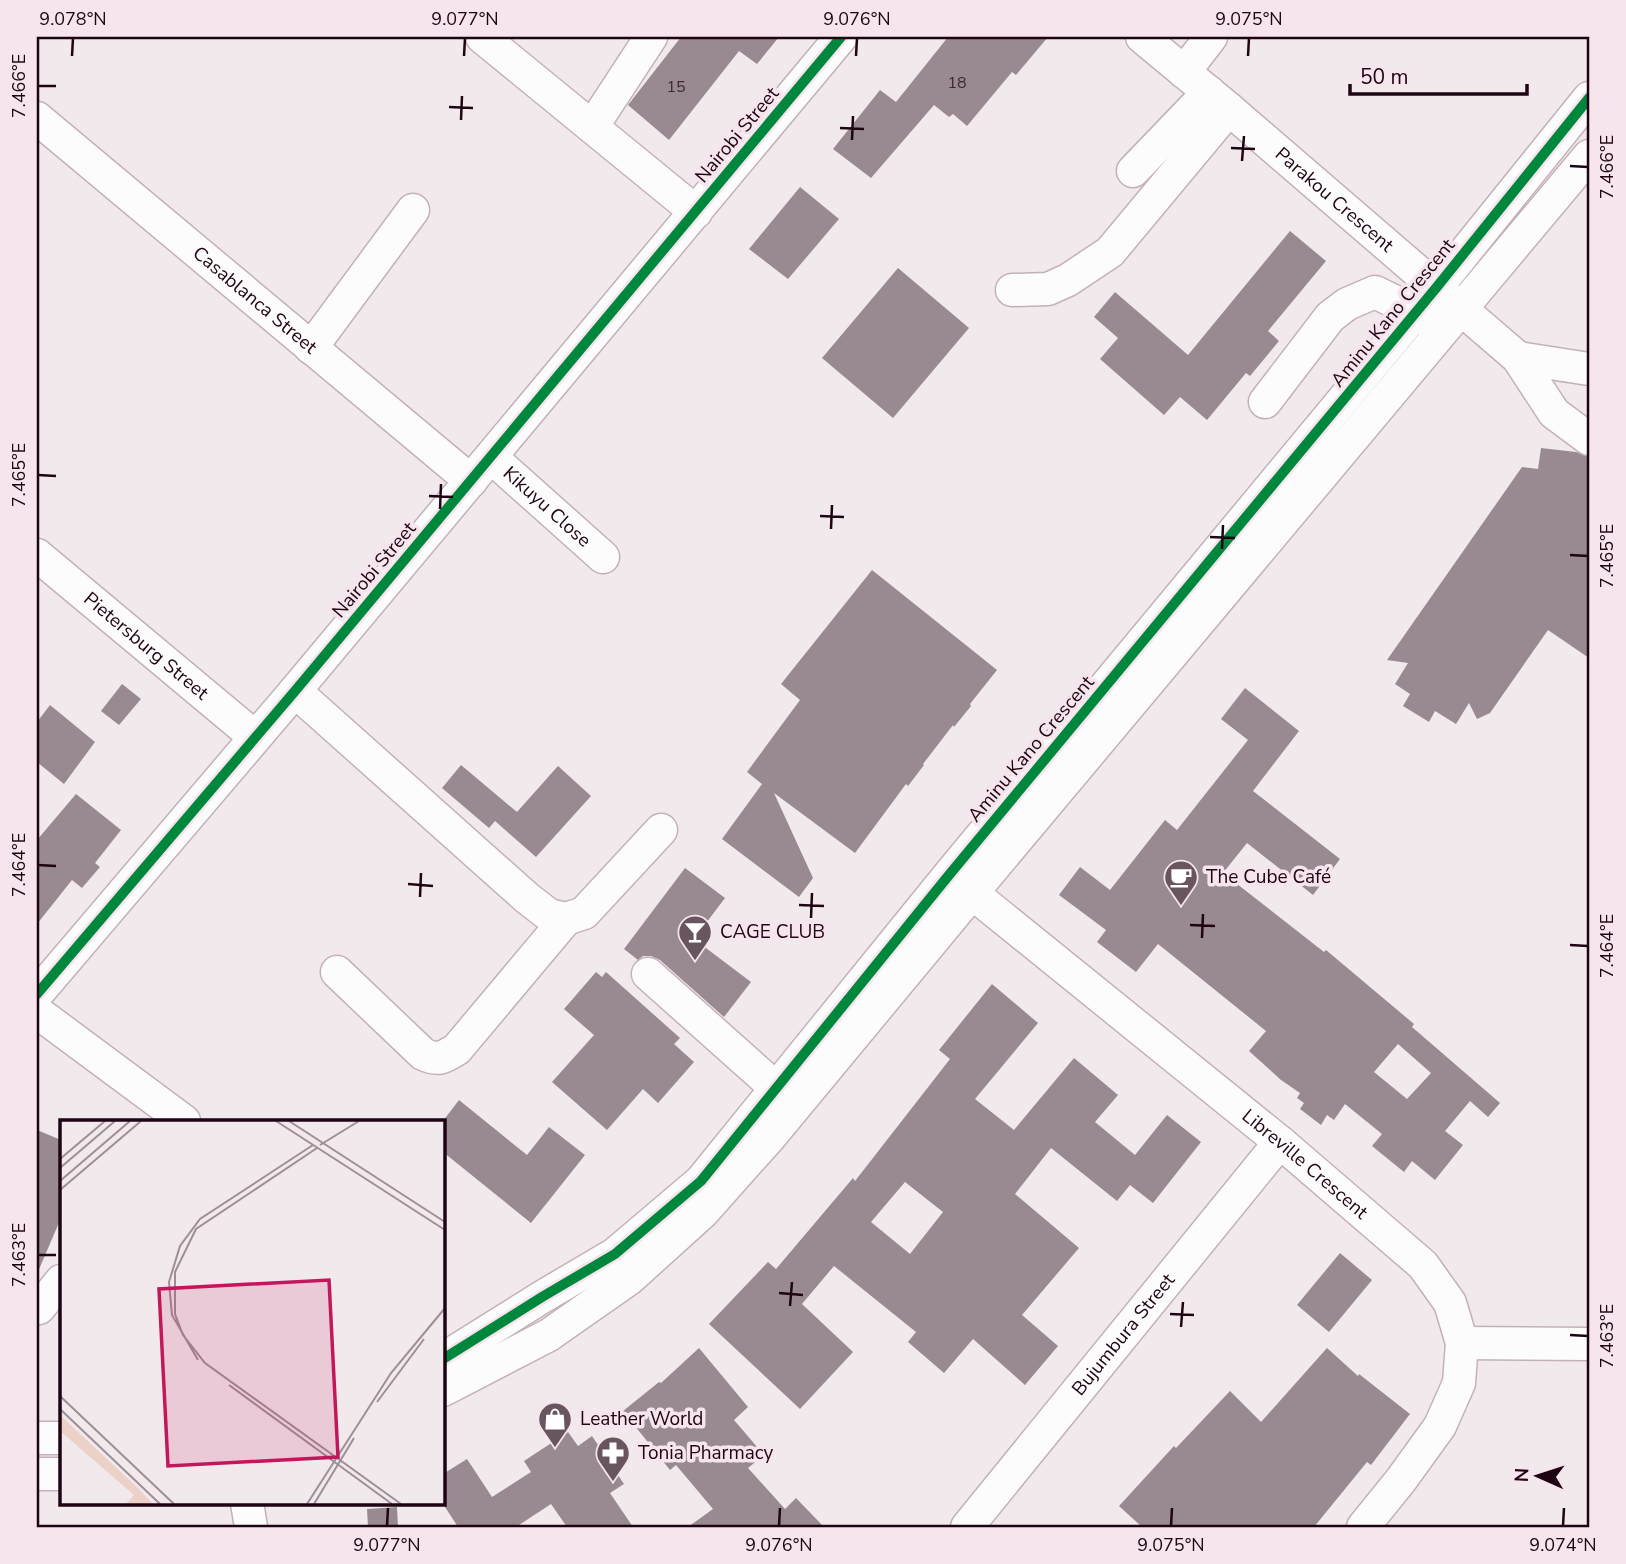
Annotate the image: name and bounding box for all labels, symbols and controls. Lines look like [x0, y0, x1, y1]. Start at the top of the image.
text: 9.078°N [39, 7, 107, 31]
text: 9.077°N [431, 7, 499, 31]
text: 9.076°N [823, 7, 891, 31]
text: 9.075°N [1215, 7, 1283, 31]
scale bar [1350, 52, 1526, 96]
text: 7.466°E [7, 54, 31, 118]
text: 50 m [1360, 63, 1409, 91]
house number: 18 [947, 72, 967, 94]
house number: 15 [666, 76, 686, 98]
street label: Nairobi Street [689, 81, 785, 189]
text: 7.466°E [1595, 135, 1619, 199]
street label: Parakou Crescent [1270, 141, 1399, 258]
street label: Aminu Kano Crescent [1325, 233, 1461, 393]
street label: Casablanca Street [187, 241, 323, 360]
text: 7.465°E [7, 443, 31, 507]
street label: Kikuyu Close [497, 461, 597, 553]
street label: Nairobi Street [326, 516, 422, 624]
text: 7.465°E [1595, 524, 1619, 588]
street label: Pietersburg Street [78, 586, 214, 706]
street label: Aminu Kano Crescent [962, 670, 1100, 828]
text: 7.464°E [7, 833, 31, 897]
cafe icon: The Cube Café [1162, 858, 1200, 907]
place label: The Cube Café [1206, 864, 1331, 890]
bar icon: CAGE CLUB [676, 913, 714, 962]
text: 7.464°E [1595, 914, 1619, 978]
place label: CAGE CLUB [720, 919, 825, 945]
street label: Libreville Crescent [1236, 1103, 1374, 1225]
inset map [60, 1120, 444, 1504]
text: 7.463°E [7, 1223, 31, 1287]
street label: Bujumbura Street [1066, 1268, 1181, 1401]
text: 7.463°E [1595, 1304, 1619, 1368]
shop icon: Leather World [536, 1400, 574, 1449]
place label: Leather World [580, 1406, 703, 1432]
pharmacy icon: Tonia Pharmacy [594, 1434, 632, 1483]
place label: Tonia Pharmacy [638, 1440, 774, 1466]
north arrow [1504, 1442, 1574, 1512]
text: N [1509, 1467, 1535, 1483]
text: 9.077°N [353, 1533, 421, 1557]
text: 9.076°N [745, 1533, 813, 1557]
text: 9.075°N [1137, 1533, 1205, 1557]
text: 9.074°N [1529, 1533, 1597, 1557]

